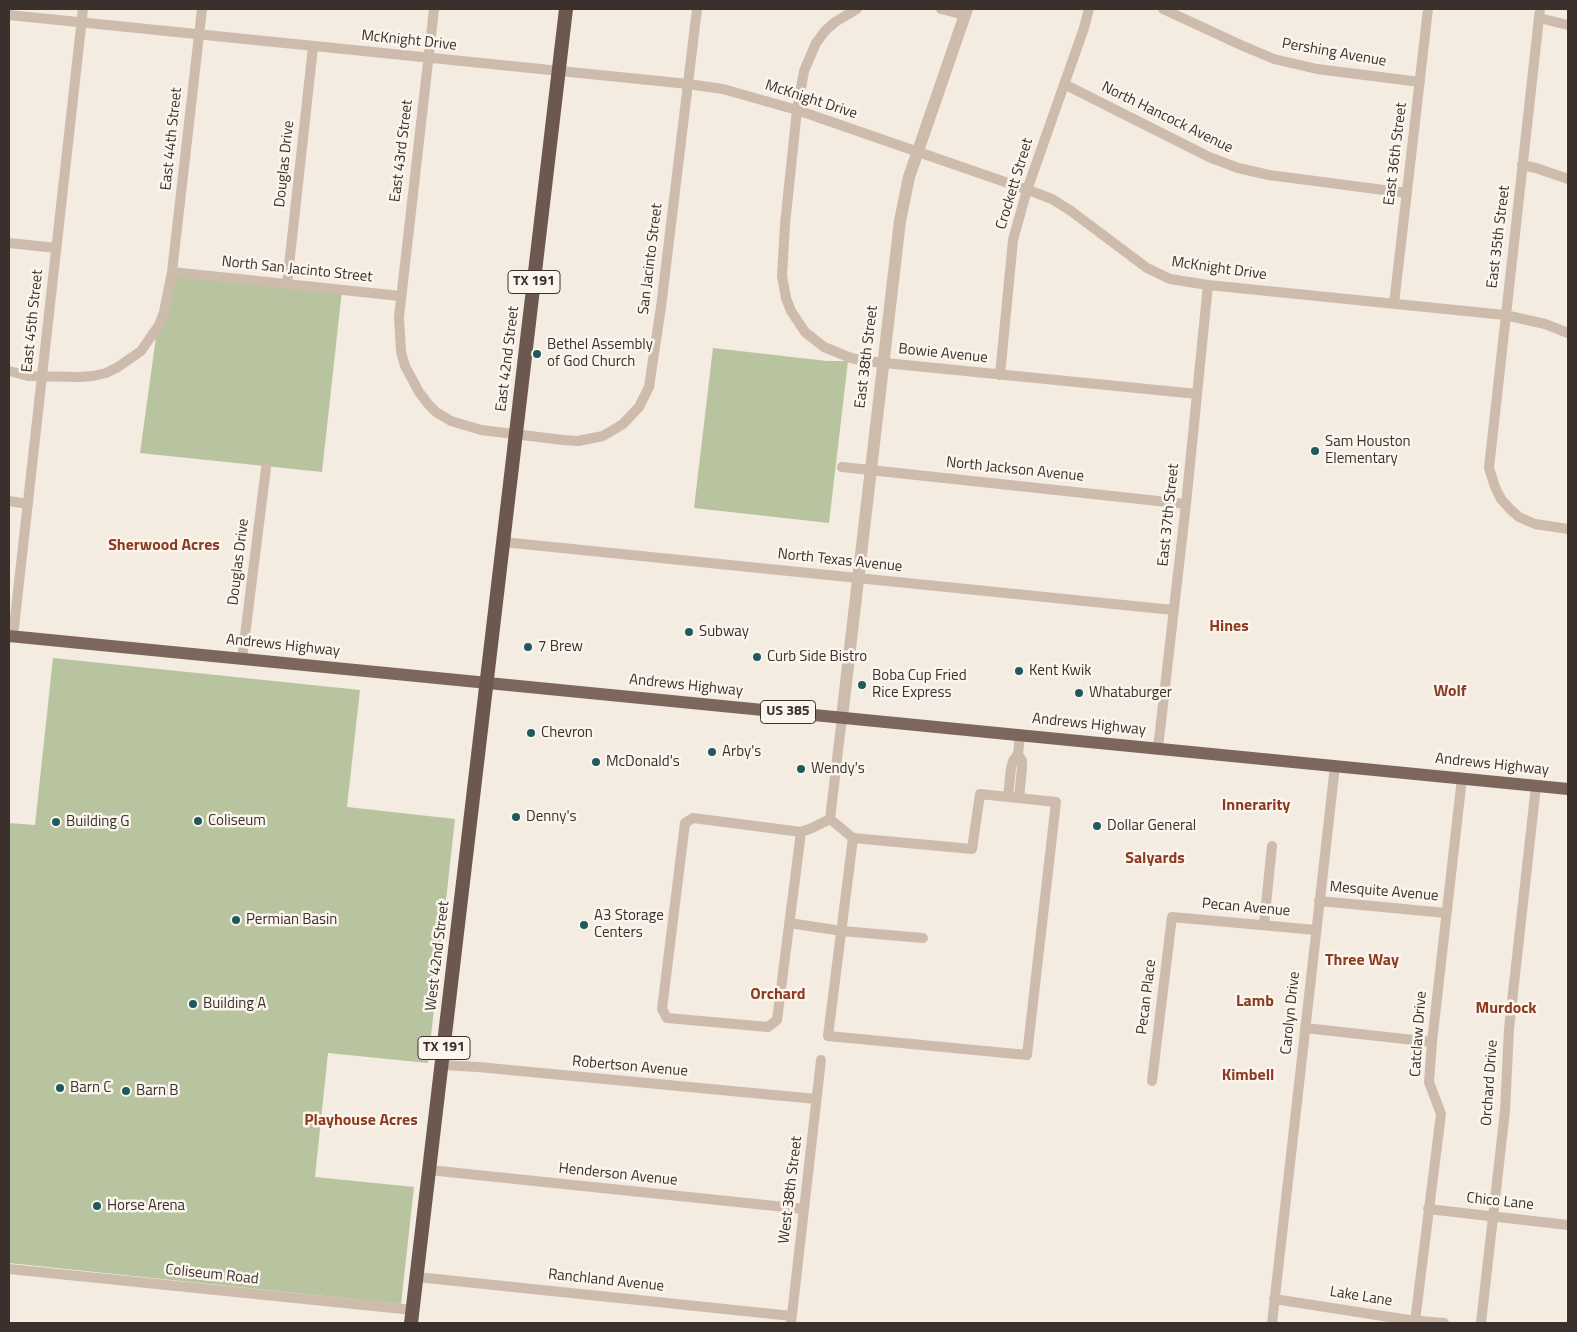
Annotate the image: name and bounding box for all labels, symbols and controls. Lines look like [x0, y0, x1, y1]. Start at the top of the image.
street label: McKnight Drive [360, 27, 458, 55]
street label: Pershing Avenue [1280, 35, 1388, 71]
street label: McKnight Drive [763, 77, 859, 123]
street label: North Hancock Avenue [1098, 78, 1236, 158]
street label: East 44th Street [158, 87, 186, 191]
street label: East 43rd Street [387, 99, 417, 203]
street label: East 36th Street [1381, 102, 1411, 206]
street label: Douglas Drive [271, 120, 299, 208]
street label: Crockett Street [993, 136, 1037, 232]
street label: East 35th Street [1484, 185, 1514, 289]
street label: San Jacinto Street [635, 202, 667, 316]
street label: North San Jacinto Street [221, 253, 373, 287]
street label: McKnight Drive [1170, 253, 1268, 285]
street label: East 45th Street [19, 269, 47, 373]
road number: TX 191 [508, 270, 560, 294]
street label: East 42nd Street [493, 305, 523, 413]
street label: East 38th Street [852, 305, 882, 409]
place label: Bethel Assembly of God Church [547, 336, 653, 371]
street label: Bowie Avenue [898, 340, 988, 368]
marker: Bethel Assembly of God Church [531, 348, 543, 360]
place label: Sam Houston Elementary [1325, 433, 1411, 468]
marker: Sam Houston Elementary [1309, 445, 1321, 457]
street label: North Jackson Avenue [945, 454, 1085, 486]
street label: East 37th Street [1155, 463, 1183, 567]
street label: Douglas Drive [225, 518, 253, 606]
district label: Sherwood Acres [108, 536, 220, 556]
street label: North Texas Avenue [777, 546, 903, 576]
district label: Hines [1209, 617, 1249, 637]
place label: Subway [699, 623, 749, 641]
marker: Subway [683, 626, 695, 638]
street label: Andrews Highway [225, 631, 341, 661]
place label: 7 Brew [538, 638, 583, 656]
marker: 7 Brew [522, 641, 534, 653]
place label: Curb Side Bistro [767, 648, 867, 666]
marker: Curb Side Bistro [751, 651, 763, 663]
place label: Kent Kwik [1029, 662, 1092, 680]
marker: Kent Kwik [1013, 665, 1025, 677]
place label: Boba Cup Fried Rice Express [872, 667, 967, 702]
street label: Andrews Highway [628, 671, 744, 701]
marker: Boba Cup Fried Rice Express [856, 679, 868, 691]
district label: Wolf [1433, 682, 1467, 702]
place label: Whataburger [1089, 684, 1172, 702]
marker: Whataburger [1073, 687, 1085, 699]
road number: US 385 [760, 700, 816, 724]
street label: Andrews Highway [1031, 710, 1147, 740]
place label: Chevron [541, 724, 593, 742]
marker: Chevron [525, 727, 537, 739]
place label: Arby's [722, 743, 761, 761]
marker: Arby's [706, 746, 718, 758]
street label: Andrews Highway [1434, 750, 1550, 780]
place label: McDonald's [606, 753, 680, 771]
marker: McDonald's [590, 756, 602, 768]
place label: Wendy's [811, 760, 865, 778]
marker: Wendy's [795, 763, 807, 775]
district label: Innerarity [1222, 796, 1290, 816]
place label: Denny's [526, 808, 577, 826]
marker: Denny's [510, 811, 522, 823]
place label: Coliseum [208, 812, 266, 830]
place label: Building G [66, 813, 129, 831]
marker: Coliseum [192, 815, 204, 827]
marker: Building G [50, 816, 62, 828]
place label: Dollar General [1107, 817, 1196, 835]
marker: Dollar General [1091, 820, 1103, 832]
district label: Salyards [1125, 849, 1185, 869]
street label: Mesquite Avenue [1329, 878, 1439, 906]
street label: Pecan Avenue [1201, 895, 1291, 921]
street label: West 42nd Street [422, 900, 454, 1012]
place label: A3 Storage Centers [594, 907, 664, 942]
place label: Permian Basin [246, 911, 337, 929]
marker: Permian Basin [230, 914, 242, 926]
marker: A3 Storage Centers [578, 919, 590, 931]
district label: Three Way [1325, 951, 1399, 971]
street label: Pecan Place [1133, 958, 1161, 1036]
street label: Carolyn Drive [1278, 971, 1304, 1055]
district label: Orchard [750, 985, 806, 1005]
street label: Catclaw Drive [1407, 990, 1431, 1078]
district label: Lamb [1236, 992, 1274, 1012]
place label: Building A [203, 995, 266, 1013]
marker: Building A [187, 998, 199, 1010]
district label: Murdock [1475, 999, 1537, 1019]
road number: TX 191 [418, 1036, 470, 1060]
street label: Orchard Drive [1478, 1039, 1502, 1127]
street label: Robertson Avenue [571, 1053, 689, 1081]
district label: Kimbell [1222, 1066, 1274, 1086]
place label: Barn C [70, 1079, 111, 1097]
marker: Barn C [54, 1082, 66, 1094]
place label: Barn B [136, 1082, 179, 1100]
marker: Barn B [120, 1085, 132, 1097]
district label: Playhouse Acres [304, 1111, 418, 1131]
street label: West 38th Street [775, 1135, 807, 1245]
street label: Henderson Avenue [558, 1160, 678, 1190]
street label: Chico Lane [1465, 1190, 1535, 1214]
place label: Horse Arena [107, 1197, 185, 1215]
marker: Horse Arena [91, 1200, 103, 1212]
street label: Coliseum Road [165, 1261, 259, 1289]
street label: Ranchland Avenue [547, 1266, 665, 1296]
street label: Lake Lane [1329, 1283, 1393, 1311]

